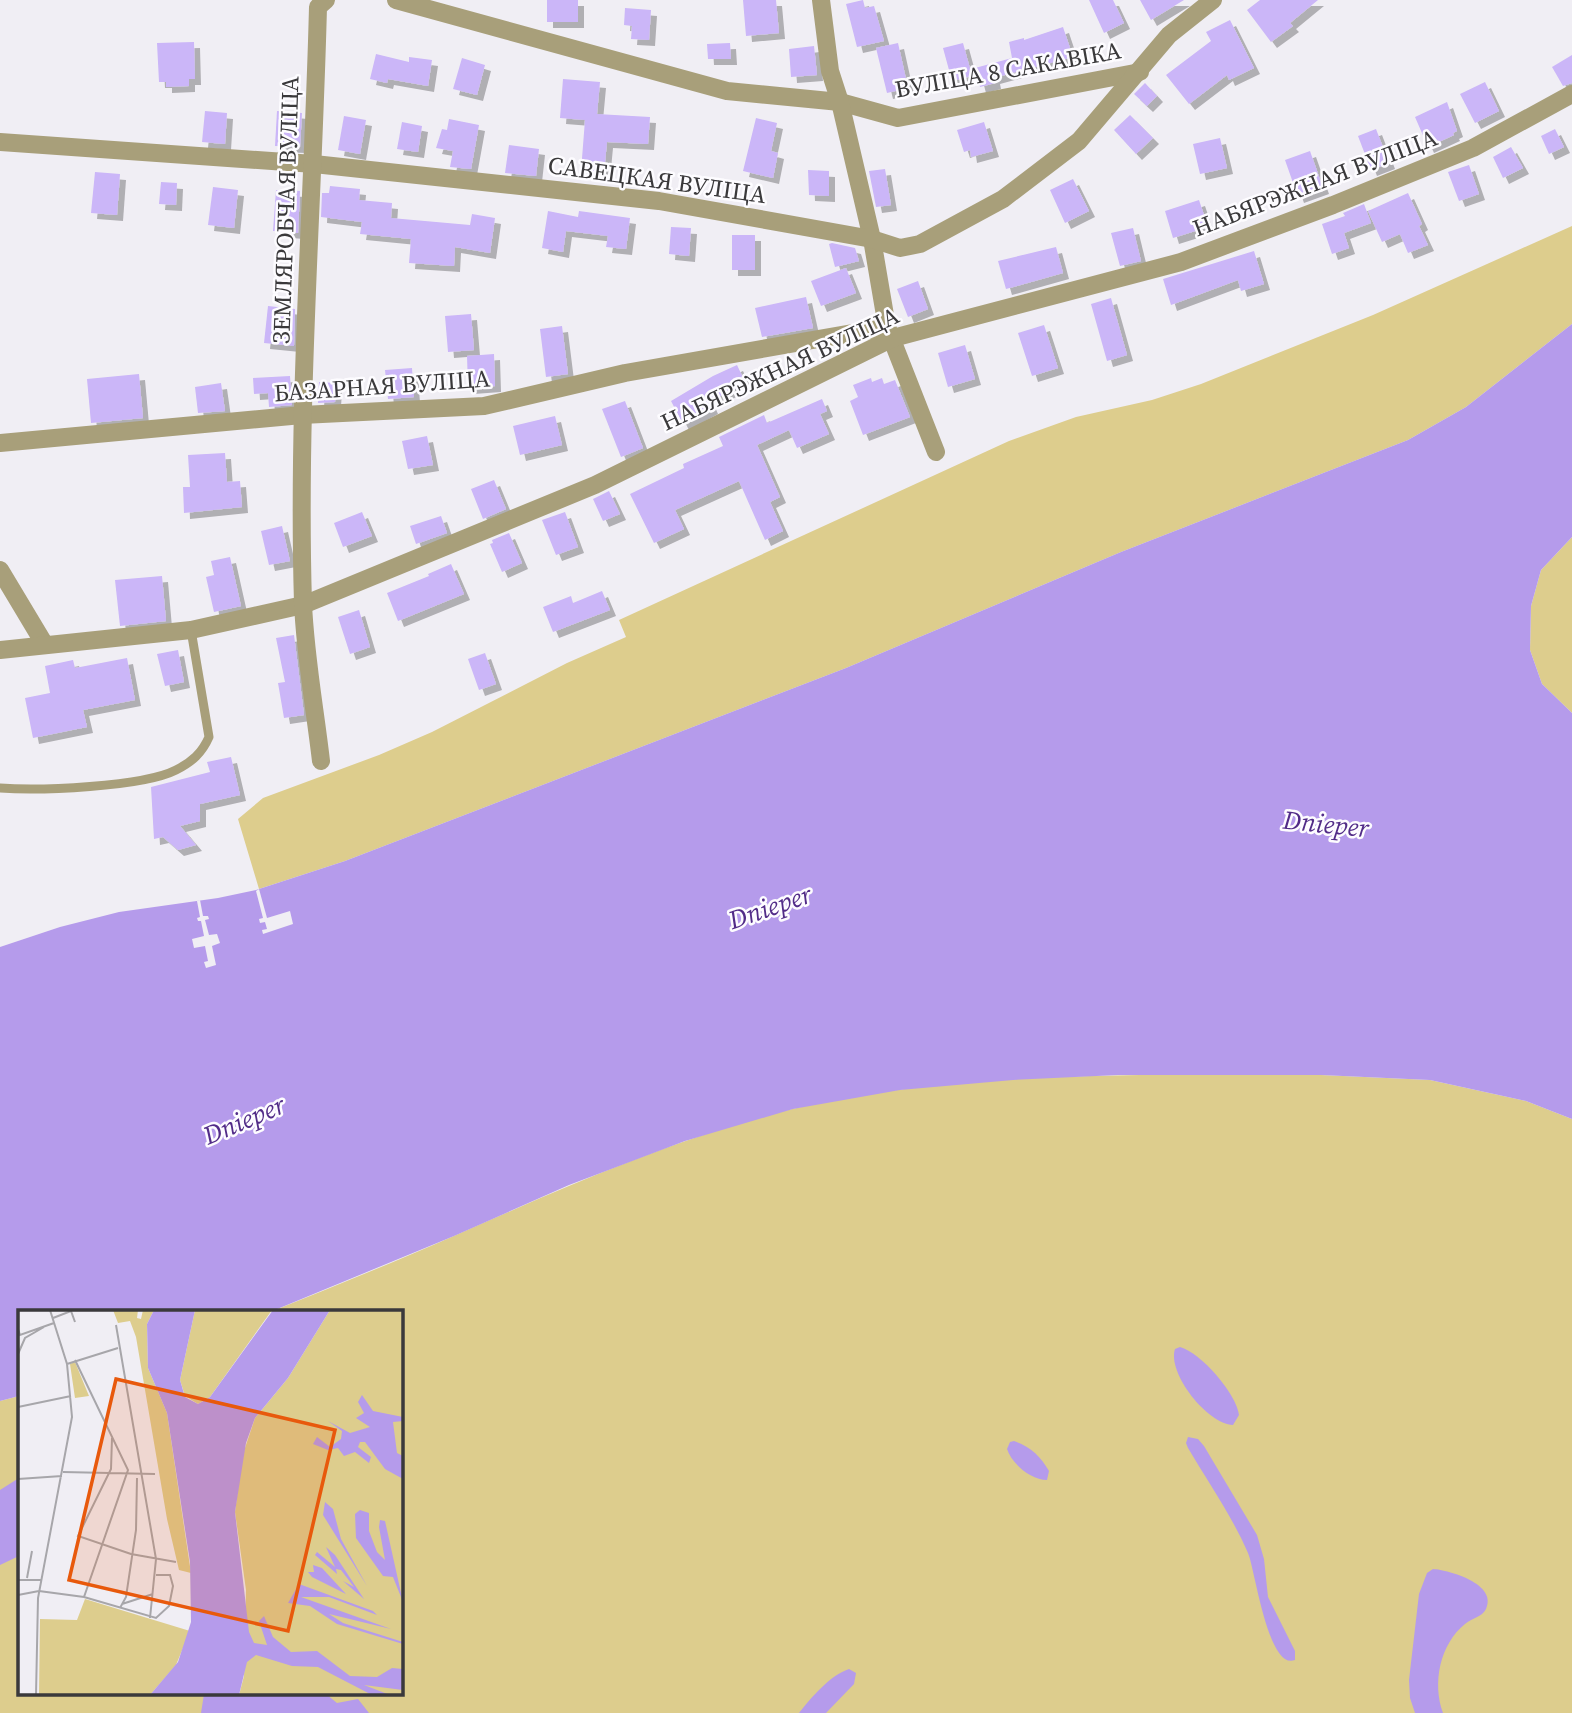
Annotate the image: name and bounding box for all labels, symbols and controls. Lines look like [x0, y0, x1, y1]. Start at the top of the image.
street label: ВУЛІЦА 8 САКАВІКА [892, 33, 1124, 106]
street label: ЗЕМЛЯРОБЧАЯ ВУЛІЦА [264, 75, 307, 345]
street label: НАБЯРЭЖНАЯ ВУЛІЦА [1188, 121, 1442, 244]
street label: САВЕЦКАЯ ВУЛІЦА [546, 148, 768, 211]
street label: НАБЯРЭЖНАЯ ВУЛІЦА [655, 299, 904, 438]
street label: БАЗАРНАЯ ВУЛІЦА [273, 361, 491, 410]
water label: Dnieper [1280, 802, 1371, 846]
water label: Dnieper [723, 876, 817, 938]
water label: Dnieper [196, 1086, 291, 1154]
inset map [18, 1310, 402, 1696]

